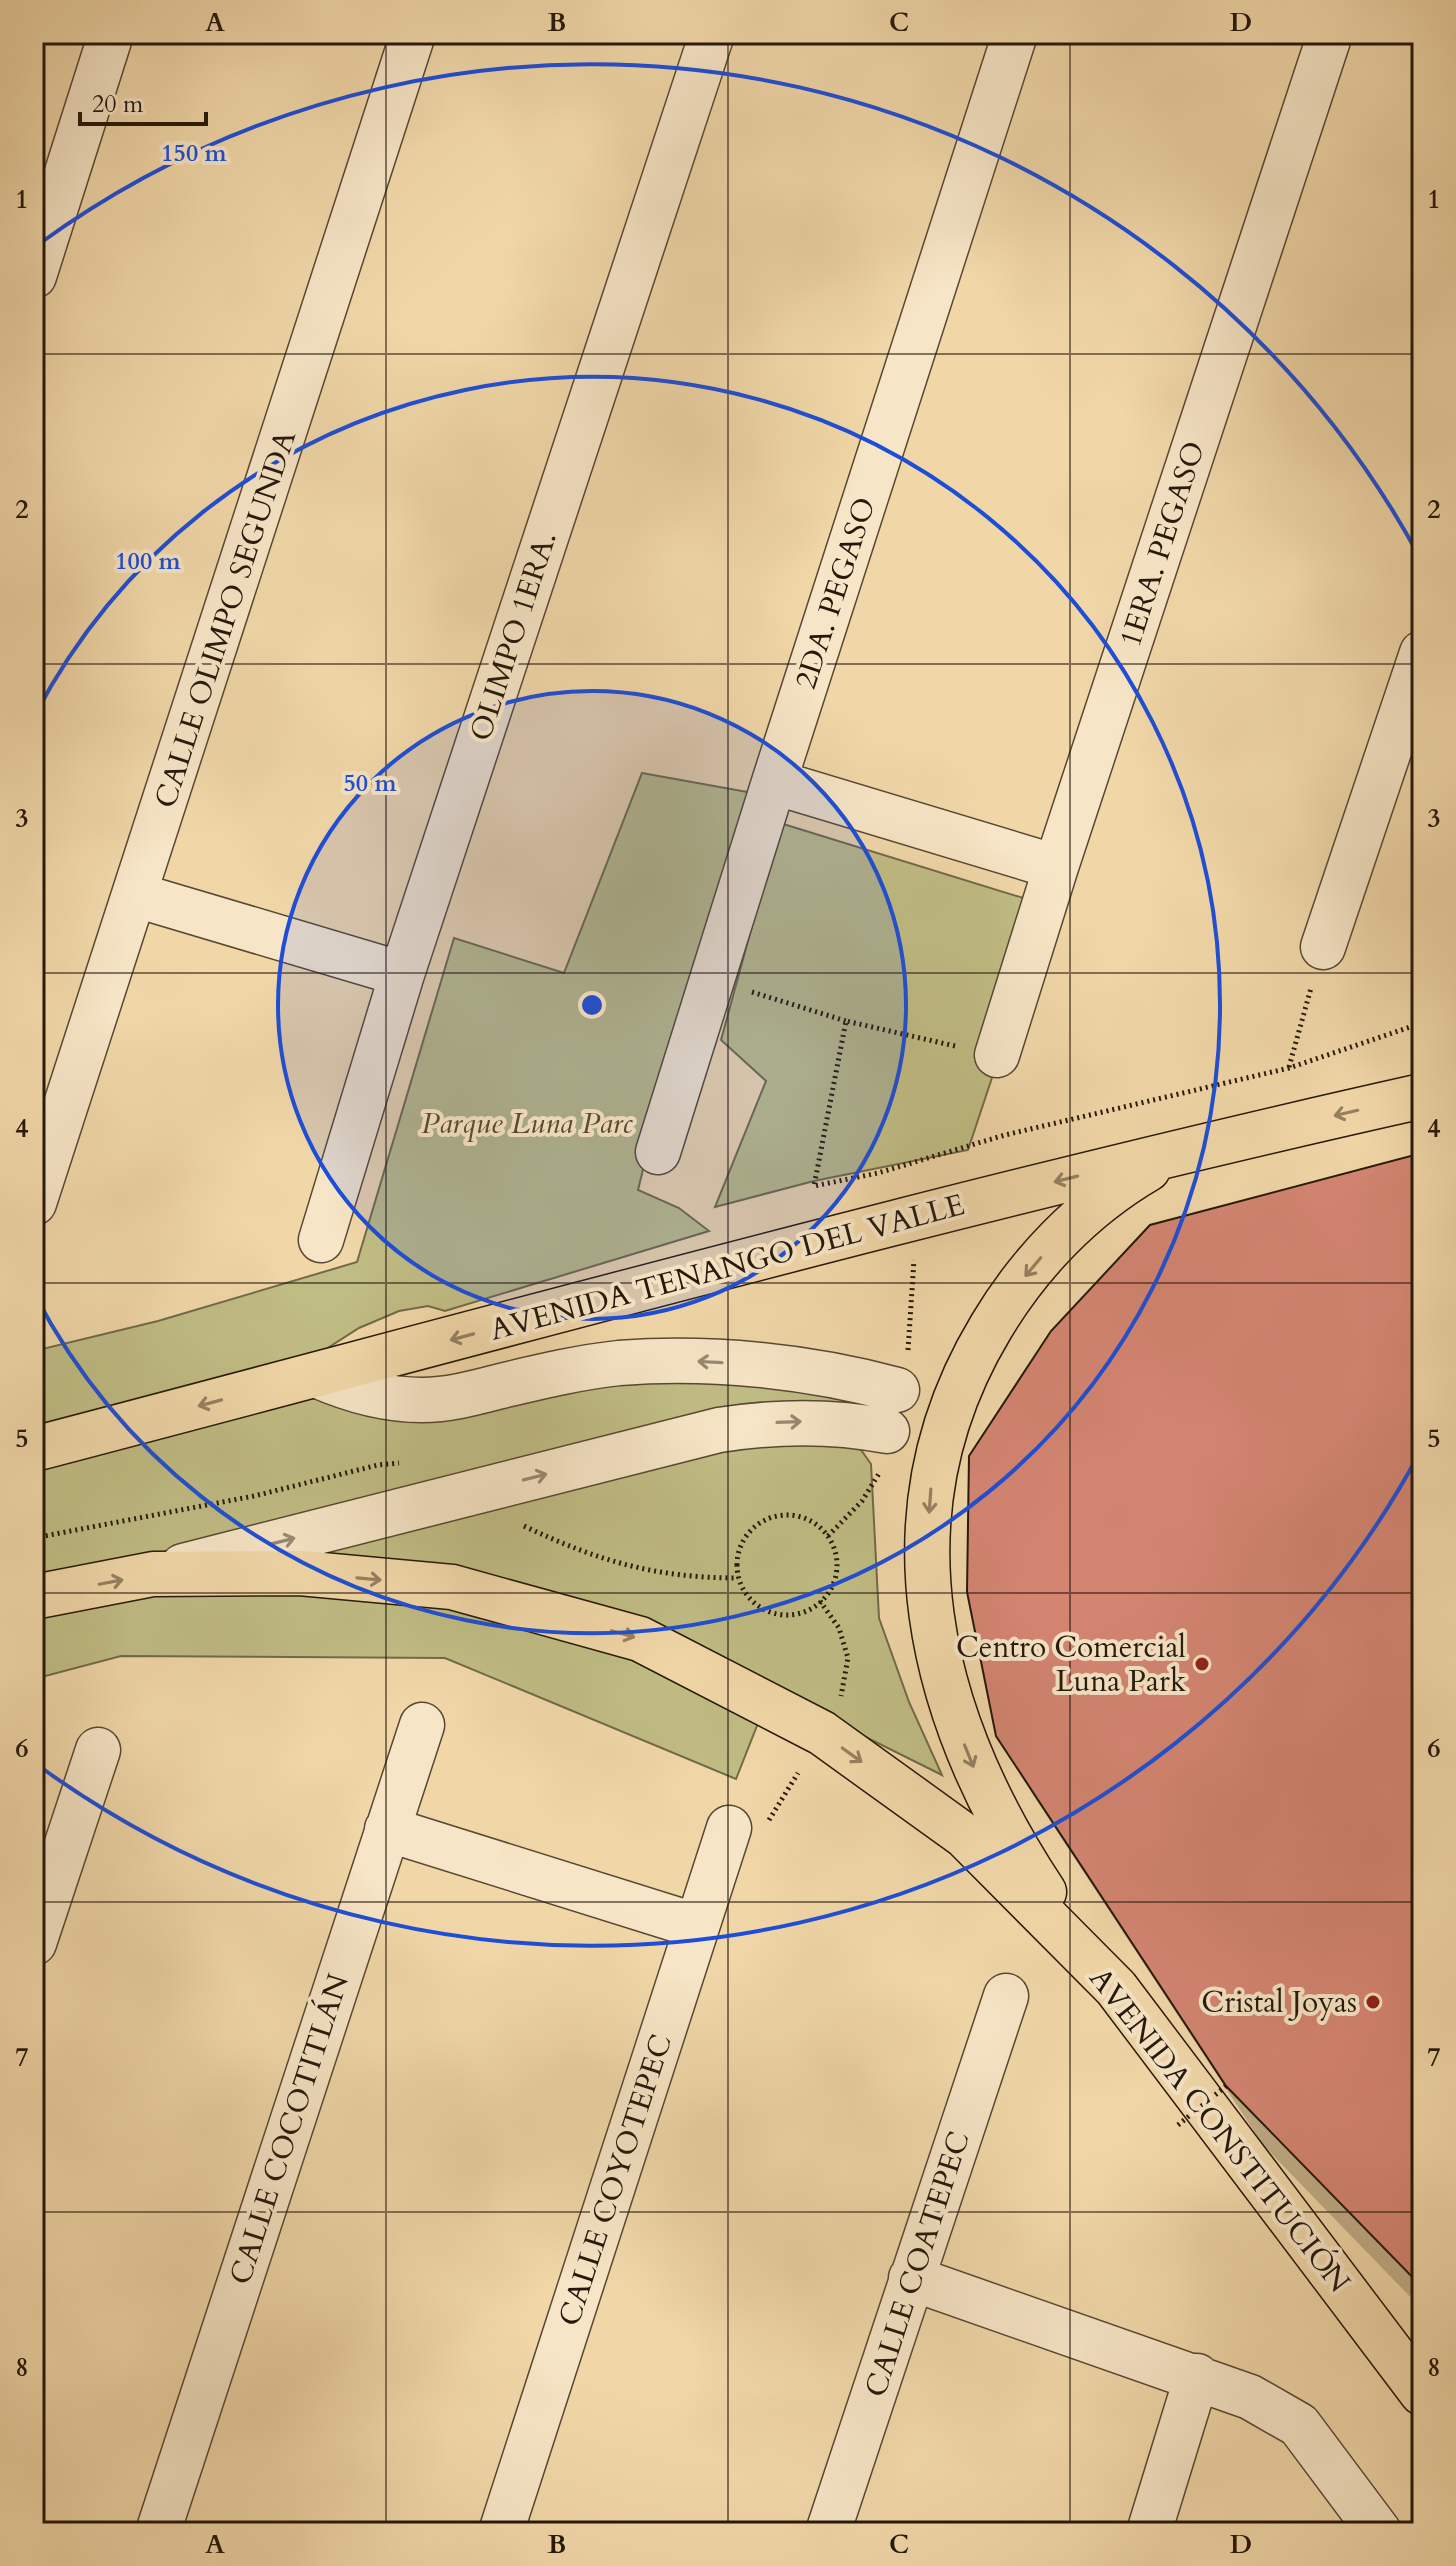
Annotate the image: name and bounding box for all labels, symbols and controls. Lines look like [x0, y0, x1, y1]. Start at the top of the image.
text: A [205, 5, 225, 40]
text: B [548, 5, 566, 40]
text: C [889, 5, 909, 40]
text: D [1230, 5, 1252, 40]
scale bar [80, 76, 206, 126]
text: 20 m [92, 88, 144, 121]
text: 150 m [161, 137, 228, 170]
text: 1 [15, 182, 29, 217]
text: 1 [1427, 182, 1441, 217]
street label: CALLE OLIMPO SEGUNDA [145, 425, 306, 813]
street label: 1ERA. PEGASO [1110, 436, 1215, 652]
text: 2 [15, 492, 29, 527]
street label: 2DA. PEGASO [785, 492, 886, 694]
text: 2 [1427, 492, 1441, 527]
street label: OLIMPO 1ERA. [460, 526, 567, 746]
text: 100 m [115, 545, 182, 578]
text: 50 m [343, 767, 397, 800]
text: 3 [15, 801, 29, 836]
text: 3 [1427, 801, 1441, 836]
centre of rings [578, 991, 606, 1019]
park label: Parque Luna Parc [421, 1103, 633, 1144]
one-way arrow [1334, 1106, 1359, 1121]
text: 4 [15, 1111, 29, 1146]
text: 4 [1427, 1111, 1441, 1146]
one-way arrow [1053, 1172, 1079, 1187]
street label: AVENIDA TENANGO DEL VALLE [485, 1184, 969, 1351]
one-way arrow [1024, 1256, 1042, 1277]
one-way arrow [449, 1330, 475, 1345]
one-way arrow [697, 1355, 723, 1370]
one-way arrow [198, 1396, 224, 1411]
one-way arrow [775, 1415, 802, 1430]
text: 5 [15, 1421, 29, 1456]
text: 5 [1427, 1421, 1441, 1456]
one-way arrow [522, 1468, 548, 1483]
one-way arrow [922, 1487, 937, 1514]
one-way arrow [270, 1532, 296, 1547]
one-way arrow [355, 1572, 382, 1587]
one-way arrow [97, 1574, 123, 1589]
place label: Centro Comercial Luna Park [956, 1627, 1186, 1702]
one-way arrow [609, 1628, 635, 1643]
marker: Centro Comercial Luna Park [1193, 1655, 1211, 1673]
text: 6 [15, 1731, 29, 1766]
text: 6 [1427, 1731, 1441, 1766]
one-way arrow [963, 1743, 978, 1767]
one-way arrow [841, 1746, 862, 1763]
street label: AVENIDA CONSTITUCIÓN [1080, 1959, 1360, 2302]
street label: CALLE COCOTITLÁN [220, 1968, 359, 2290]
place label: Cristal Joyas [1201, 1982, 1357, 2023]
marker: Cristal Joyas [1364, 1993, 1382, 2011]
street label: CALLE COYOTEPEC [549, 2029, 682, 2331]
text: 7 [15, 2040, 29, 2075]
text: 7 [1427, 2040, 1441, 2075]
street label: CALLE COATEPEC [855, 2126, 980, 2402]
text: 8 [15, 2350, 29, 2385]
text: 8 [1427, 2350, 1441, 2385]
text: A [205, 2527, 225, 2562]
text: B [548, 2527, 566, 2562]
text: C [889, 2527, 909, 2562]
text: D [1230, 2527, 1252, 2562]

